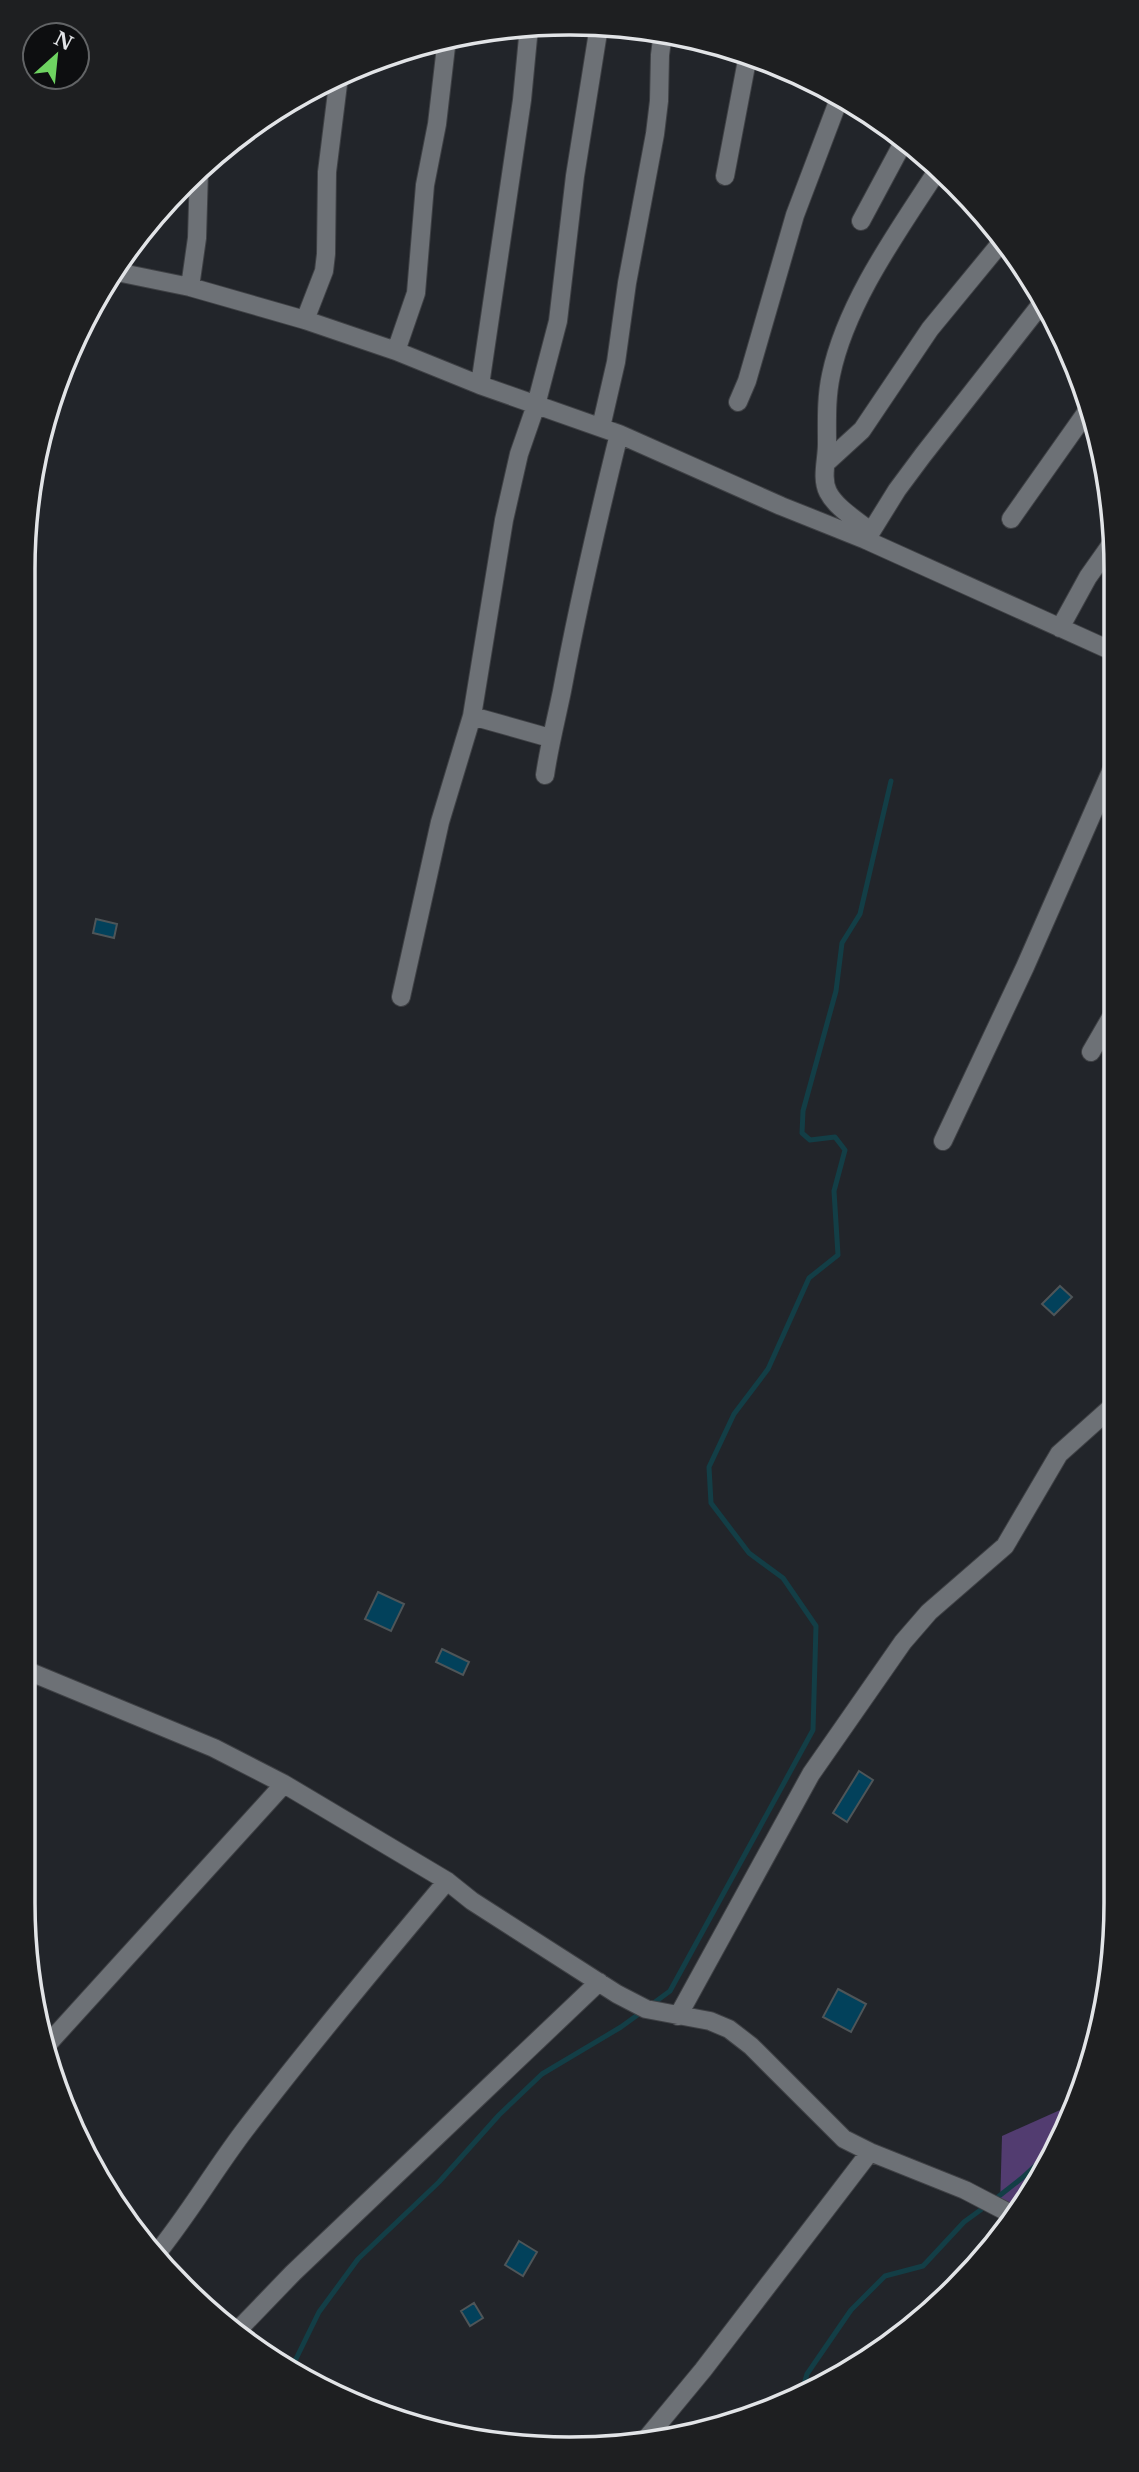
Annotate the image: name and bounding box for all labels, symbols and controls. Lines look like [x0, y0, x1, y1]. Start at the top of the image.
north arrow [21, 21, 91, 91]
text: N [50, 27, 77, 56]

